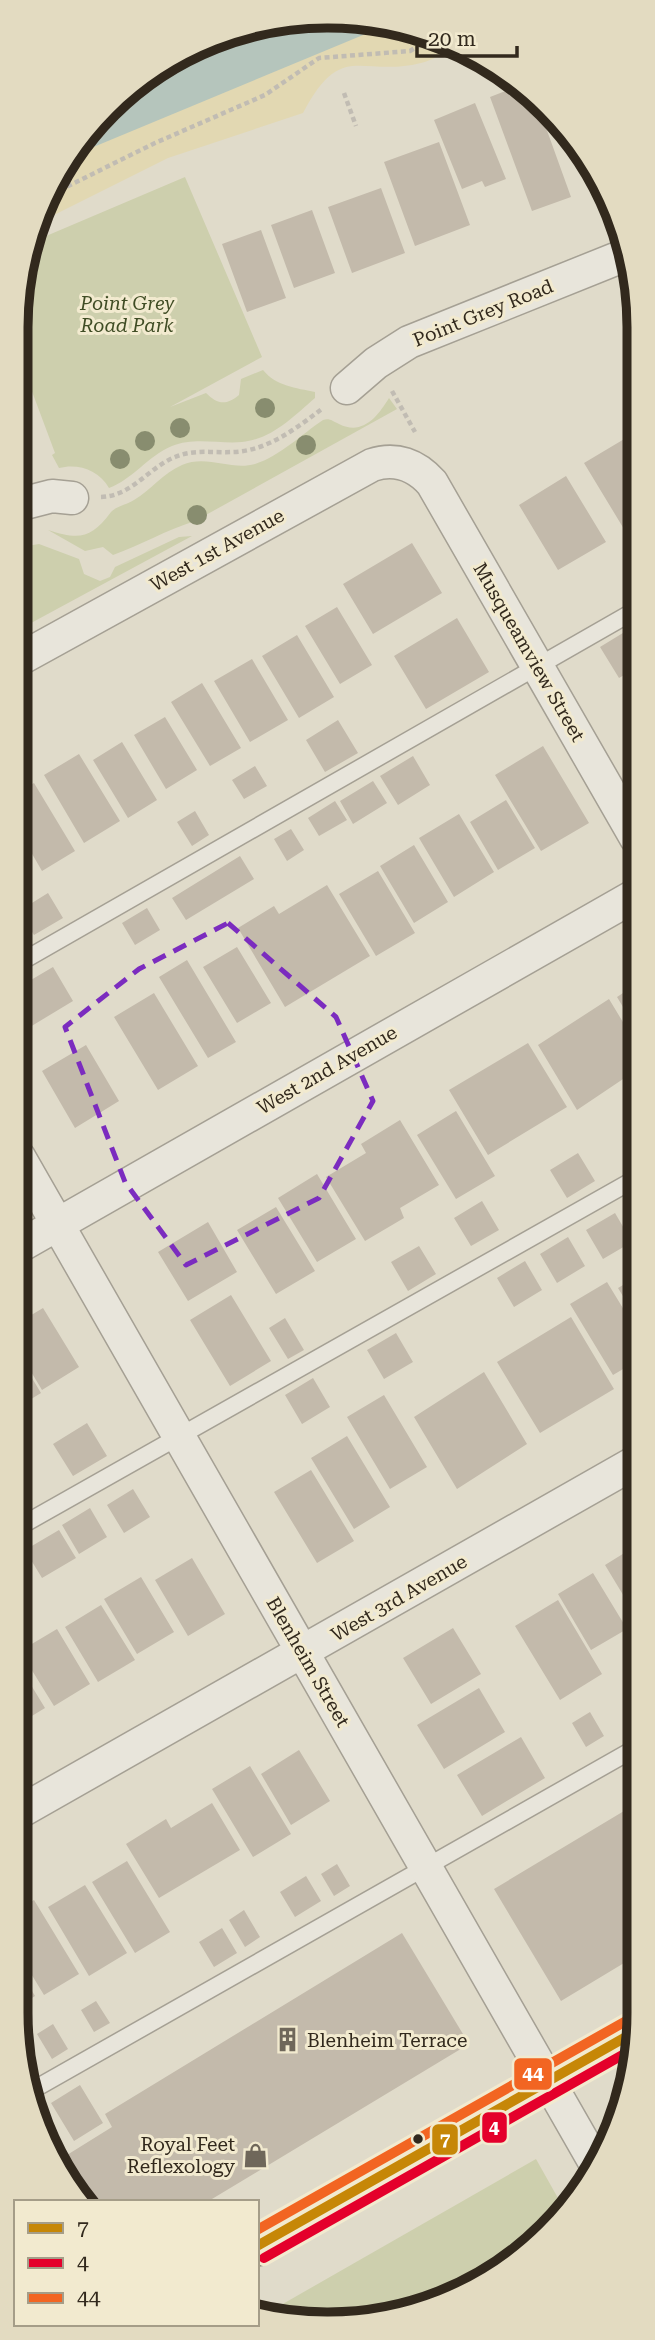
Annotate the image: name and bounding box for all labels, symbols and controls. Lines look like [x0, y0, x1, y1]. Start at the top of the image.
scale bar [417, 14, 517, 58]
text: 20 m [428, 27, 476, 51]
street label: Point Grey Road [410, 274, 556, 352]
park label: Point Grey Road Park [79, 292, 174, 337]
street label: West 1st Avenue [146, 504, 288, 596]
street label: Musqueamview Street [468, 558, 590, 746]
street label: West 2nd Avenue [253, 1021, 401, 1119]
street label: West 3rd Avenue [327, 1550, 471, 1646]
street label: Blenheim Street [261, 1593, 355, 1731]
building icon: Blenheim Terrace [273, 2026, 301, 2054]
place label: Blenheim Terrace [307, 2029, 467, 2052]
line badge: 44 [513, 2057, 553, 2091]
text: 44 [522, 2062, 544, 2085]
line badge: 4 [481, 2111, 508, 2144]
text: 4 [489, 2116, 500, 2139]
line badge: 7 [431, 2123, 459, 2156]
text: 7 [440, 2128, 451, 2151]
unlabelled marker [411, 2132, 425, 2146]
place label: Royal Feet Reflexology [127, 2133, 236, 2178]
shop icon: Royal Feet Reflexology [241, 2141, 269, 2169]
legend [14, 2200, 259, 2326]
text: 7 [77, 2216, 89, 2240]
text: 4 [77, 2251, 89, 2275]
text: 44 [77, 2286, 101, 2310]

